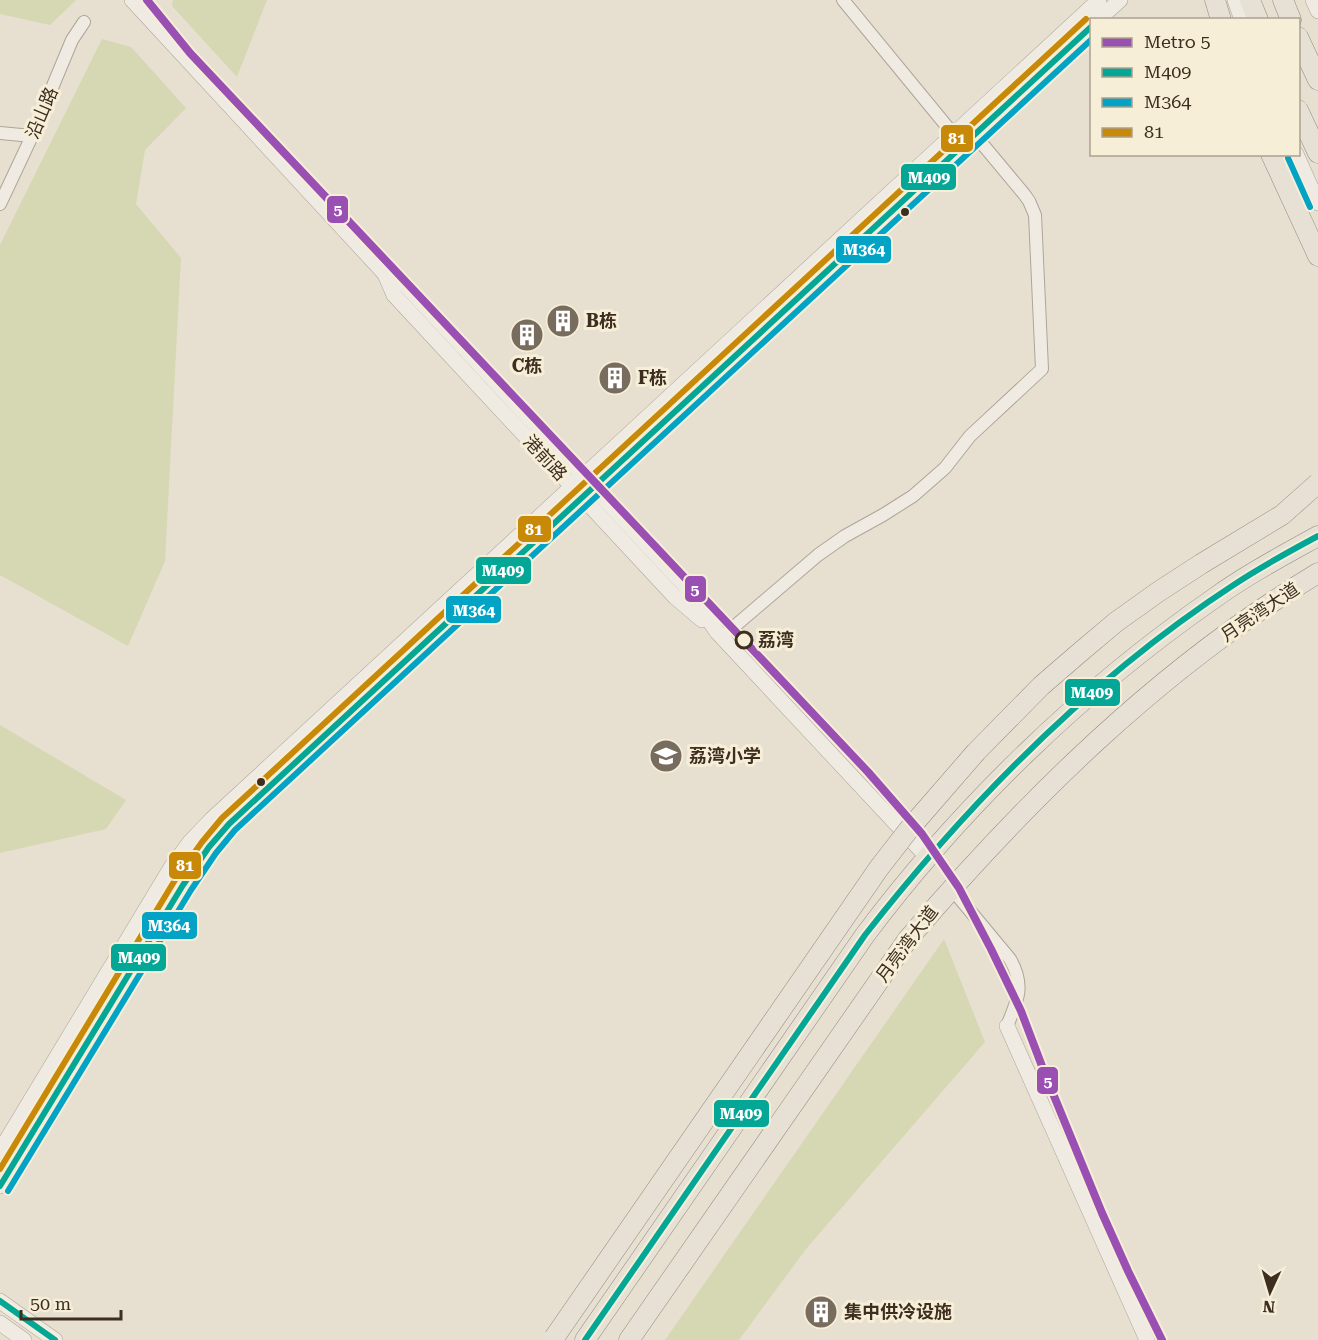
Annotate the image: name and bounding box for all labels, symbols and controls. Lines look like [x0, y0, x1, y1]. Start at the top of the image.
legend [1090, 18, 1300, 156]
text: Metro 5 [1144, 31, 1210, 52]
text: M409 [1144, 61, 1191, 82]
street label: 沿山路 [21, 84, 62, 142]
text: M364 [1144, 91, 1191, 112]
text: 81 [1144, 121, 1164, 142]
line badge: 81 [940, 124, 974, 153]
text: 81 [948, 129, 966, 148]
line badge: M409 [900, 163, 957, 191]
text: M409 [908, 168, 950, 187]
line badge: 5 [326, 195, 349, 224]
text: 5 [334, 200, 343, 219]
unlabelled marker [899, 206, 911, 218]
line badge: M364 [835, 235, 892, 264]
text: M364 [843, 240, 885, 259]
building icon: B栋 [545, 303, 581, 339]
place label: B栋 [586, 310, 617, 331]
building icon: C栋 [509, 317, 545, 353]
place label: C栋 [512, 355, 542, 376]
building icon: F栋 [597, 360, 633, 396]
place label: F栋 [638, 367, 667, 388]
street label: 港前路 [519, 431, 571, 485]
line badge: 81 [517, 515, 552, 543]
text: 81 [525, 520, 543, 539]
line badge: M409 [475, 556, 532, 585]
text: M409 [482, 561, 524, 580]
line badge: 5 [684, 575, 707, 603]
street label: 月亮湾大道 [1217, 578, 1303, 645]
text: 5 [691, 580, 700, 599]
line badge: M364 [445, 595, 502, 624]
text: M364 [453, 601, 495, 620]
place label: 荔湾 [758, 629, 794, 650]
marker: 荔湾 [735, 631, 753, 649]
line badge: M409 [1064, 678, 1121, 707]
text: M409 [1071, 683, 1113, 702]
school or university icon: 荔湾小学 [648, 738, 684, 774]
place label: 荔湾小学 [689, 745, 761, 766]
unlabelled marker [255, 776, 267, 788]
line badge: 81 [168, 851, 202, 880]
text: 81 [176, 856, 194, 875]
street label: 月亮湾大道 [871, 901, 942, 986]
line badge: M364 [141, 911, 198, 940]
text: M364 [148, 916, 190, 935]
line badge: M409 [110, 943, 167, 972]
text: M409 [118, 948, 160, 967]
line badge: 5 [1036, 1066, 1059, 1095]
text: 5 [1044, 1072, 1053, 1091]
line badge: M409 [713, 1099, 770, 1128]
text: M409 [720, 1104, 762, 1123]
north arrow [1240, 1262, 1300, 1322]
scale bar [21, 1283, 122, 1321]
text: 50 m [30, 1293, 71, 1314]
building icon: 集中供冷设施 [803, 1294, 839, 1330]
text: N [1262, 1297, 1276, 1316]
place label: 集中供冷设施 [844, 1301, 952, 1322]

